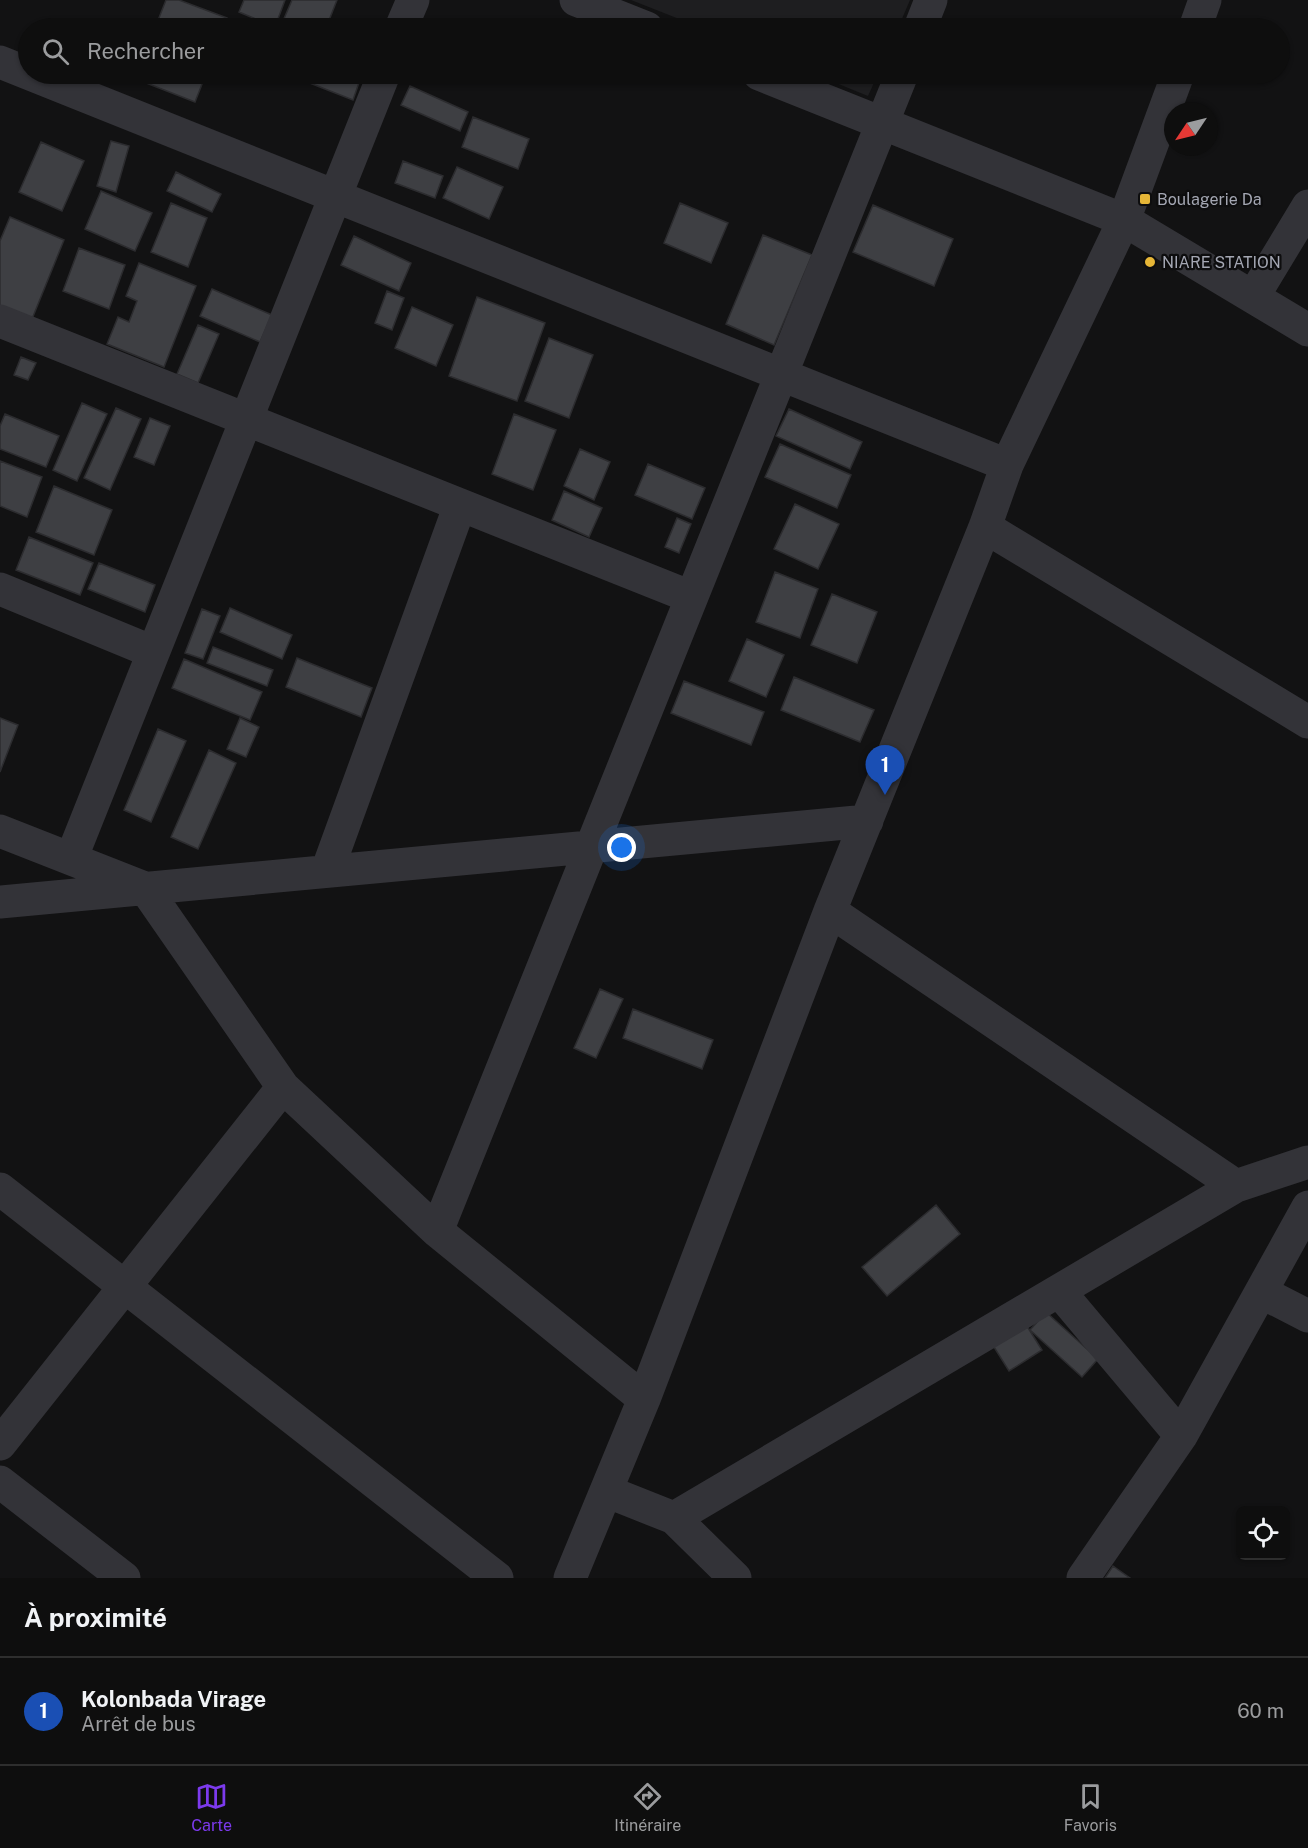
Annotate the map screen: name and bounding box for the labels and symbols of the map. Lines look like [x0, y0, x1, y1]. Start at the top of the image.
north arrow [1164, 102, 1218, 156]
place label: Boulagerie Da [1157, 190, 1262, 209]
marker: Boulagerie Da [1138, 192, 1152, 206]
place label: NIARE STATION [1162, 253, 1281, 272]
marker: NIARE STATION [1143, 255, 1157, 269]
pin: 1 [866, 746, 904, 795]
your location [607, 833, 636, 862]

